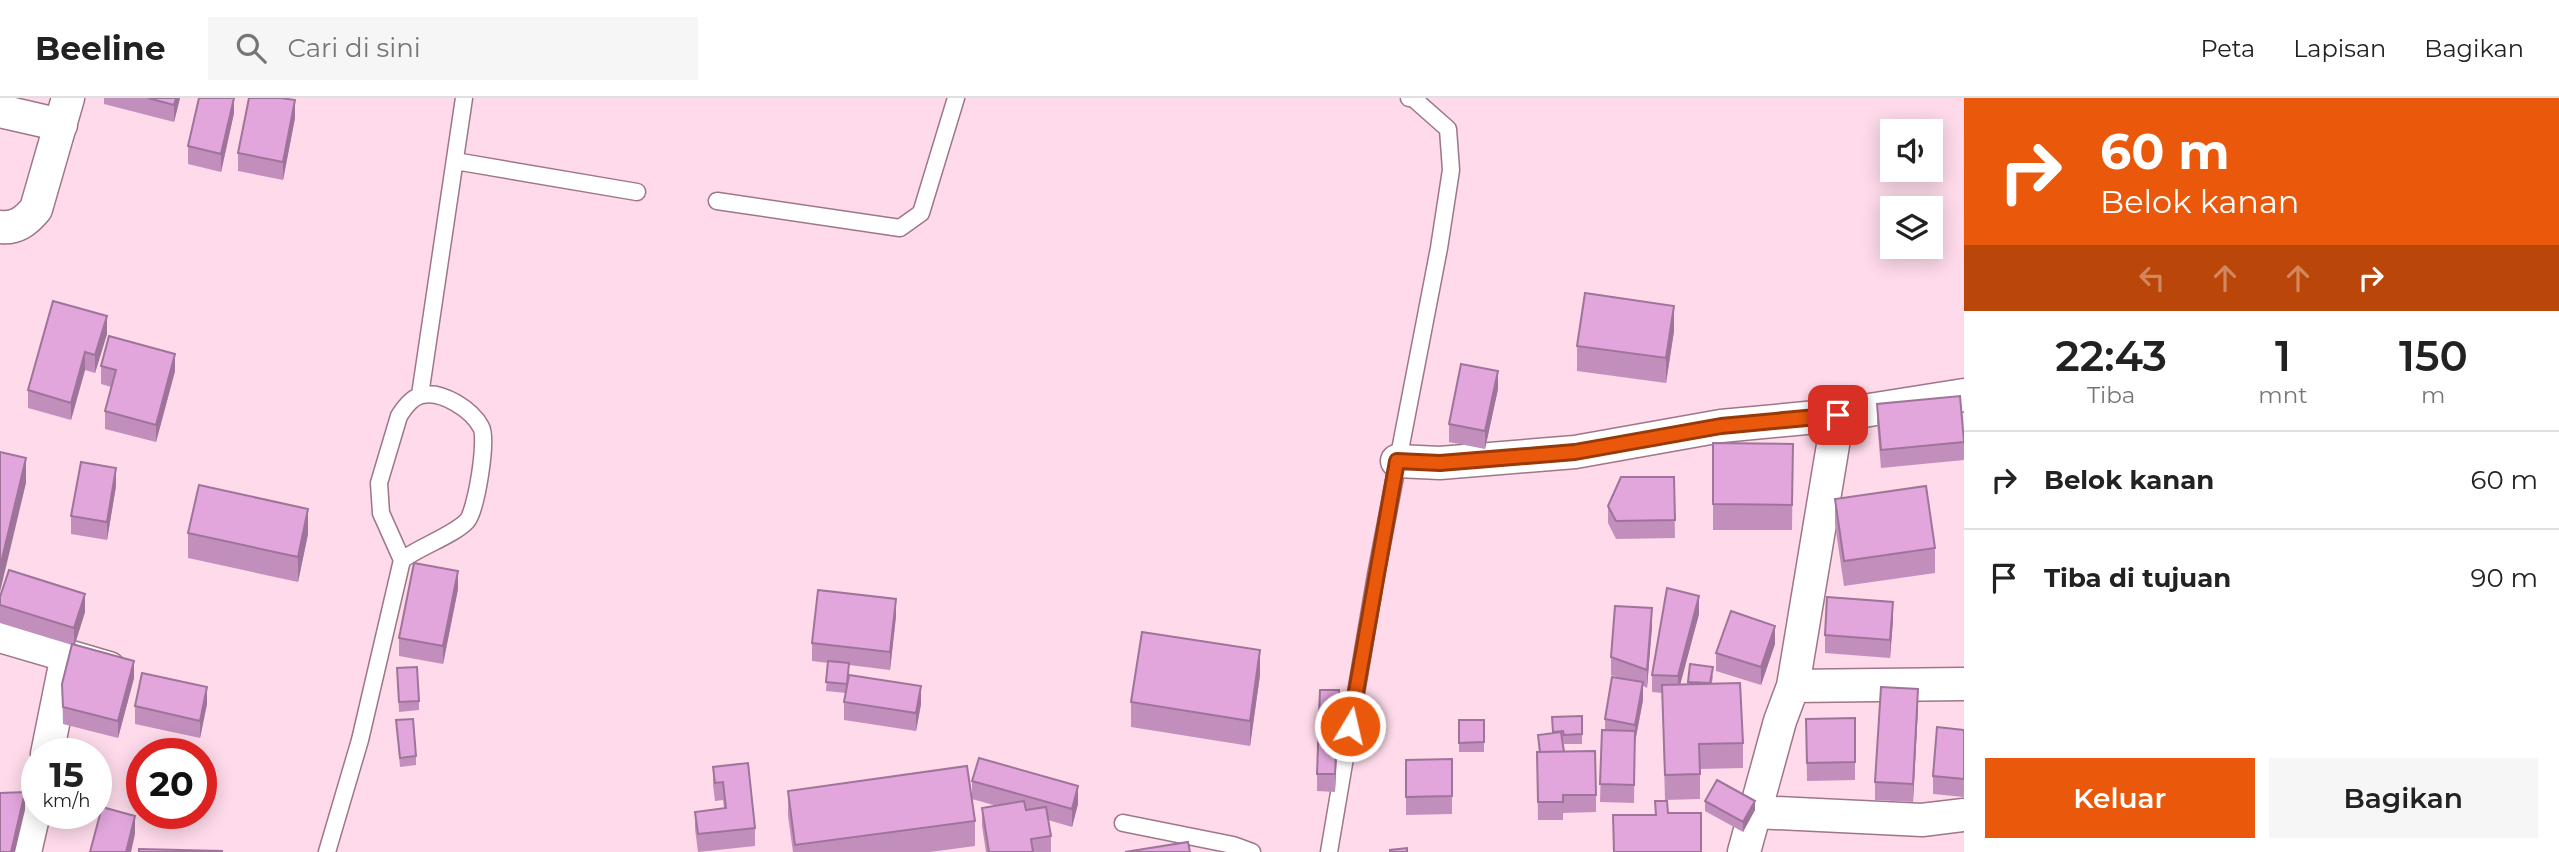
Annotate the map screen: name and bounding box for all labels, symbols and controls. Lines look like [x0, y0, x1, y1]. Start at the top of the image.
search box [208, 17, 698, 80]
text: Beeline [35, 28, 166, 68]
icon: search [232, 29, 270, 67]
text: Cari di sini [288, 32, 421, 64]
text: Peta [2200, 34, 2255, 63]
text: Lapisan [2293, 34, 2386, 63]
text: Bagikan [2424, 34, 2524, 63]
map controls [1880, 119, 1943, 259]
button: sound [1880, 119, 1943, 182]
text: 60 m [2100, 122, 2230, 181]
icon: right [1985, 126, 2076, 217]
text: Belok kanan [2100, 182, 2300, 221]
button: layers [1880, 196, 1943, 259]
icon: left [2133, 259, 2171, 297]
icon: ahead [2206, 259, 2244, 297]
icon: ahead [2279, 259, 2317, 297]
icon: right [2352, 259, 2390, 297]
text: 22:43 [2055, 330, 2167, 382]
text: 1 [2275, 330, 2291, 382]
text: 150 [2399, 330, 2468, 382]
text: Tiba [2087, 381, 2135, 409]
text: mnt [2258, 381, 2308, 409]
text: m [2421, 381, 2445, 409]
pin [1808, 385, 1868, 445]
icon: arrive [1819, 396, 1857, 434]
icon: right [1985, 461, 2023, 499]
text: Belok kanan [2044, 464, 2214, 496]
text: 60 m [2471, 464, 2538, 496]
icon: arrive [1985, 559, 2023, 597]
text: Tiba di tujuan [2044, 562, 2231, 594]
text: 90 m [2471, 562, 2538, 594]
position arrow [1313, 689, 1387, 763]
speed limit sign: 20 [126, 738, 217, 829]
text: 15 [49, 753, 84, 796]
button: Keluar [1985, 758, 2255, 838]
button: Bagikan [2269, 758, 2538, 838]
text: km/h [42, 790, 91, 812]

